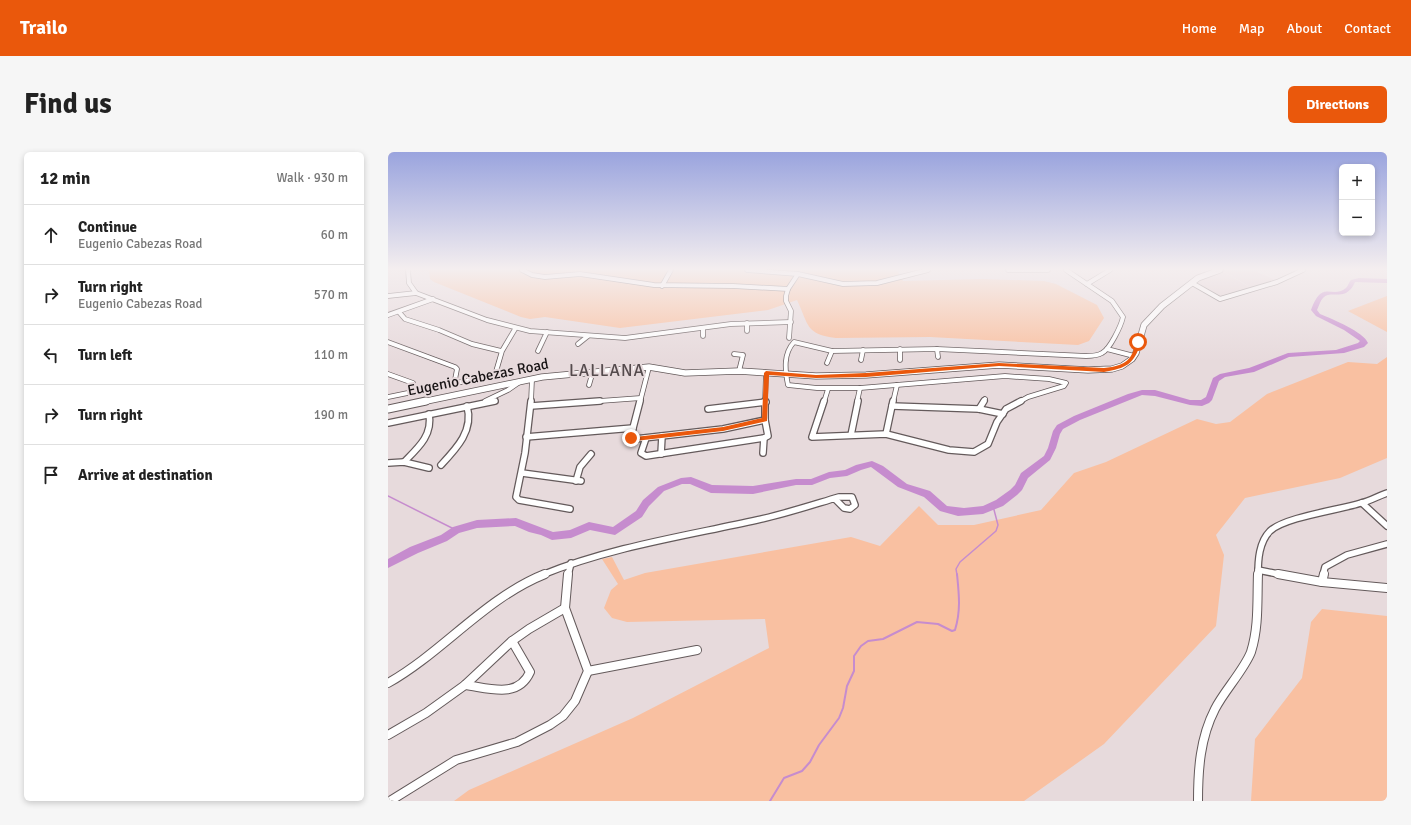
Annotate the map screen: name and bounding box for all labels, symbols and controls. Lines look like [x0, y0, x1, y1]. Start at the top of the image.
text: Trailo [20, 16, 67, 40]
text: Home [1182, 20, 1217, 37]
text: Map [1239, 20, 1264, 37]
text: About [1286, 20, 1322, 37]
text: Contact [1344, 20, 1391, 37]
button: Directions [1288, 86, 1387, 123]
text: Find us [24, 87, 112, 121]
map controls [1339, 164, 1375, 236]
button: + [1339, 164, 1375, 200]
text: 12 min [40, 168, 90, 189]
text: Walk · 930 m [277, 170, 348, 186]
button: − [1339, 200, 1375, 236]
text: Continue [78, 218, 137, 236]
icon: ahead [40, 224, 62, 246]
text: 60 m [321, 227, 348, 243]
text: Eugenio Cabezas Road [78, 236, 202, 252]
text: Turn right [78, 278, 143, 296]
icon: right [40, 284, 62, 306]
text: 570 m [314, 287, 348, 303]
text: Eugenio Cabezas Road [78, 296, 202, 312]
route start [1129, 333, 1147, 351]
icon: left [40, 344, 62, 366]
text: Turn left [78, 346, 132, 364]
text: 110 m [314, 347, 348, 363]
street label: Eugenio Cabezas Road [406, 354, 550, 400]
district label: LALLANA [569, 360, 645, 381]
icon: right [40, 404, 62, 426]
text: Turn right [78, 406, 143, 424]
text: 190 m [314, 407, 348, 423]
route end [622, 429, 640, 447]
icon: arrive [40, 464, 62, 486]
text: Arrive at destination [78, 466, 213, 484]

